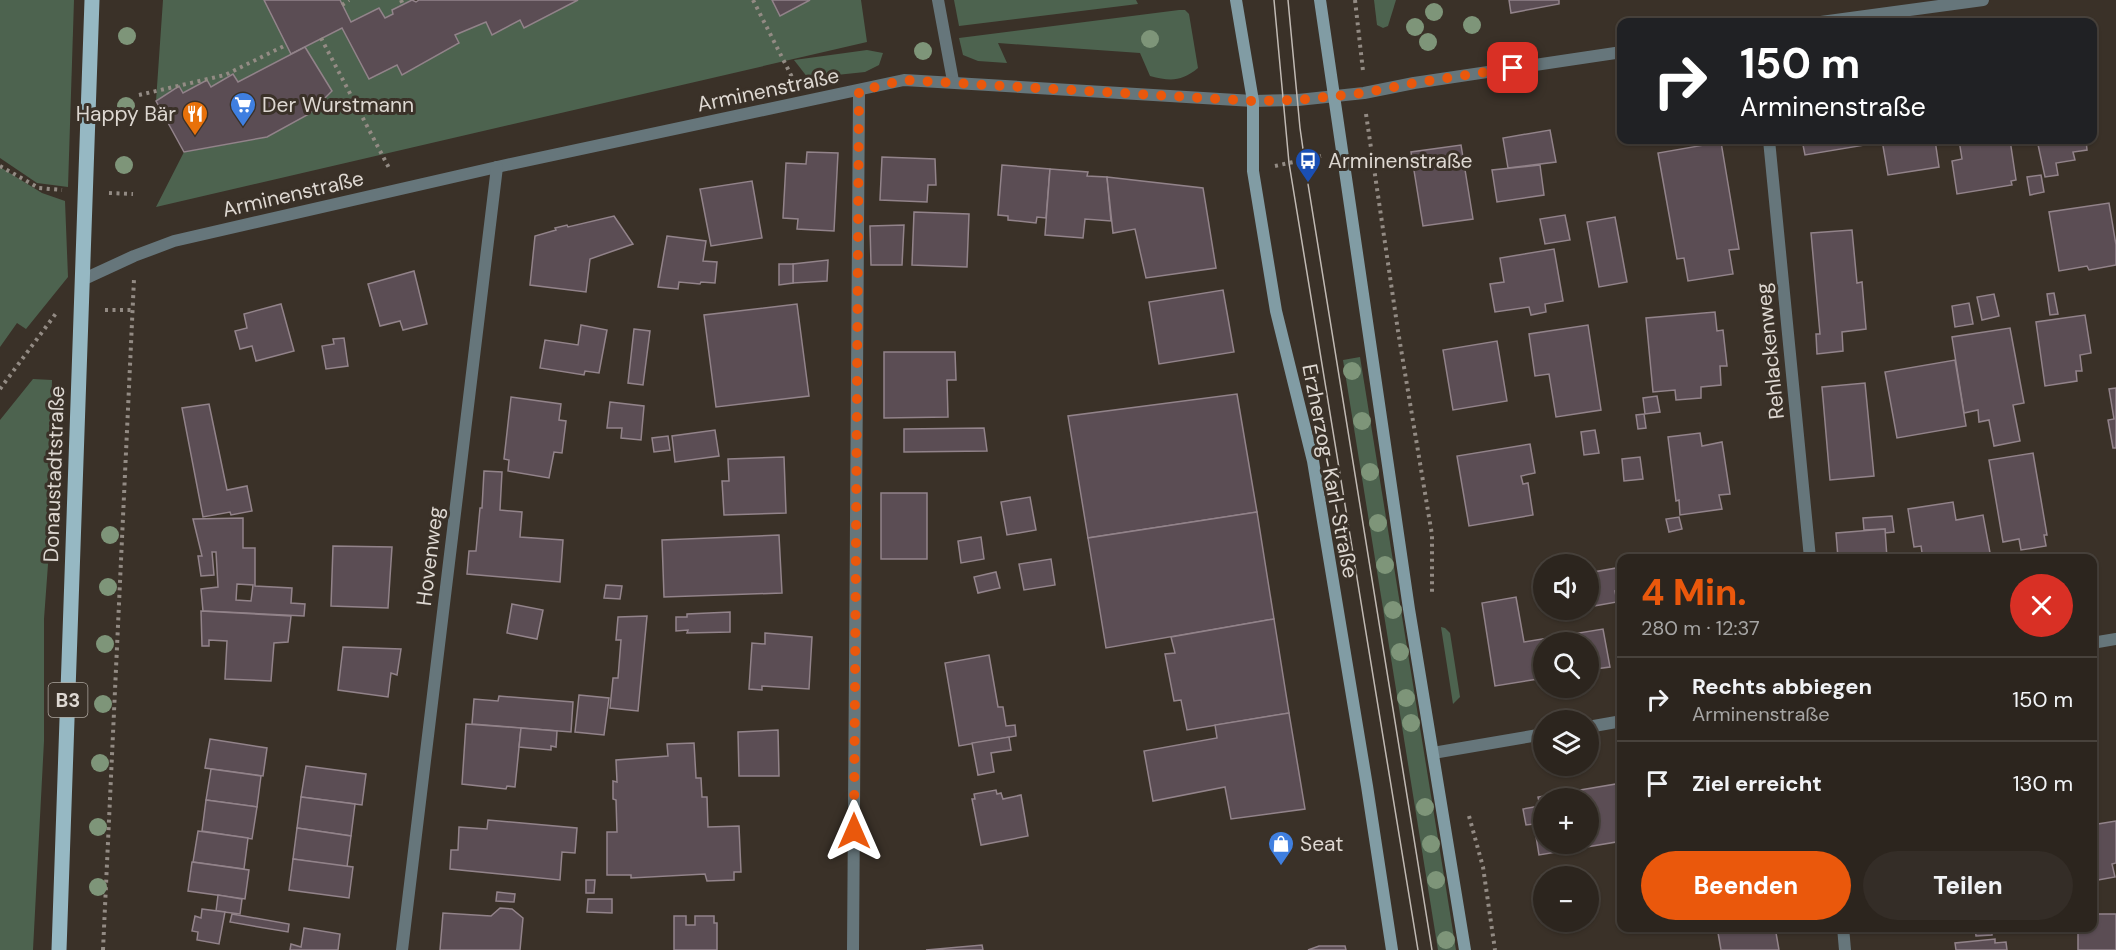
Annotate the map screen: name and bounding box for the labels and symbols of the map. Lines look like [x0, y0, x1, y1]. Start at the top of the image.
pin [1487, 42, 1538, 93]
street label: Arminenstraße [694, 61, 842, 119]
supermarket icon: Der Wurstmann [228, 90, 258, 128]
place label: Der Wurstmann [262, 91, 414, 119]
restaurant icon: Happy Bär [180, 99, 210, 137]
place label: Happy Bär [76, 100, 176, 128]
bus stop icon: Arminenstraße [1293, 146, 1323, 184]
place label: Arminenstraße [1328, 147, 1473, 175]
street label: Arminenstraße [219, 164, 367, 224]
street label: Rehlackenweg [1749, 281, 1791, 421]
street label: Erzherzog-Karl-Straße [1295, 361, 1365, 581]
street label: Donaustadtstraße [37, 385, 71, 563]
street label: Hovenweg [410, 504, 450, 607]
road number: B3 [48, 683, 88, 717]
position arrow [822, 799, 886, 863]
shop icon: Seat [1266, 829, 1296, 867]
place label: Seat [1300, 830, 1343, 858]

